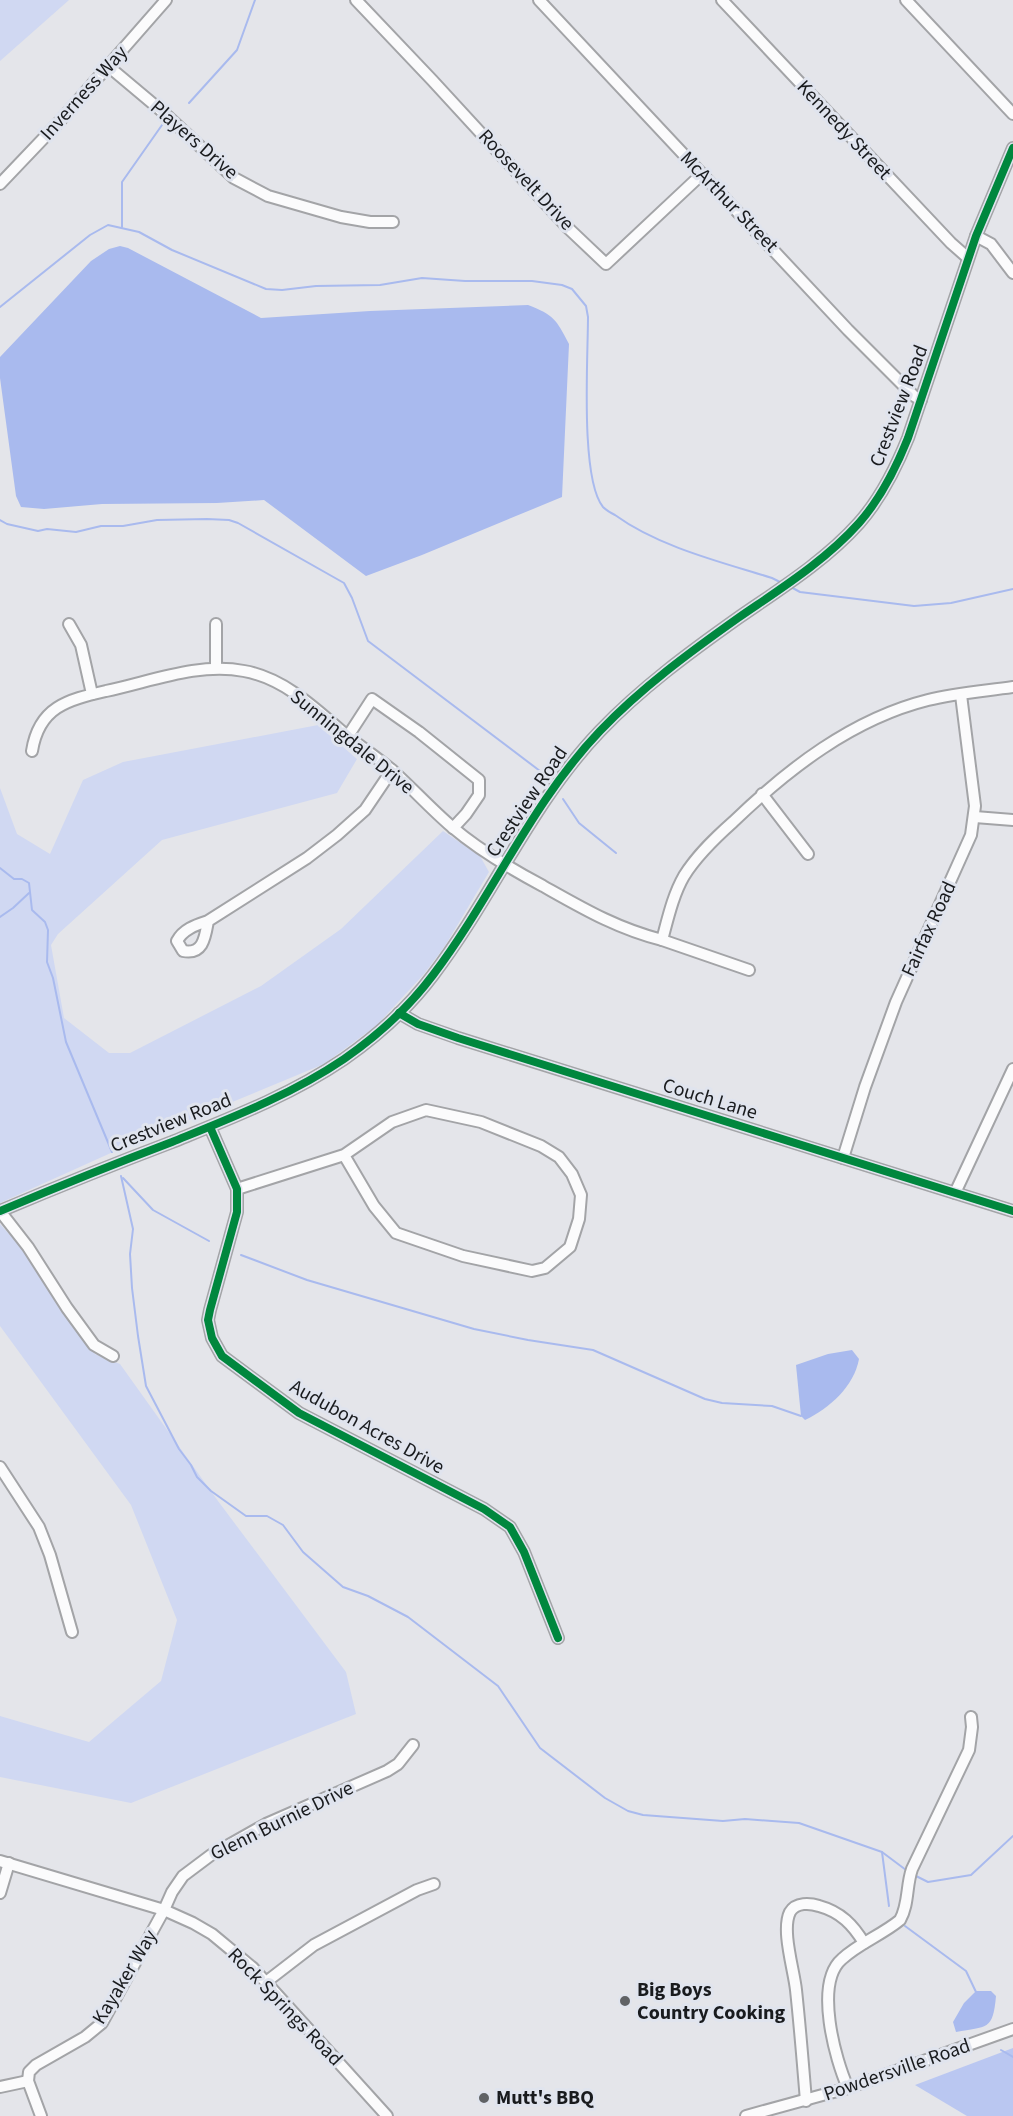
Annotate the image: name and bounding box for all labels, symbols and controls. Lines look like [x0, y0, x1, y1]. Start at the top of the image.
street label: Inverness Way [34, 39, 135, 146]
street label: Kennedy Street [790, 74, 898, 186]
street label: Players Drive [144, 94, 244, 186]
street label: Roosevelt Drive [472, 123, 580, 237]
street label: McArthur Street [673, 145, 785, 259]
street label: Crestview Road [863, 341, 935, 471]
street label: Sunningdale Drive [284, 683, 420, 801]
street label: Crestview Road [479, 741, 575, 863]
street label: Fairfax Road [895, 877, 963, 981]
street label: Couch Lane [659, 1071, 761, 1127]
street label: Crestview Road [106, 1086, 236, 1160]
street label: Audubon Acres Drive [285, 1373, 449, 1481]
street label: Glenn Burnie Drive [206, 1774, 358, 1868]
street label: Kayaker Way [86, 1924, 165, 2030]
street label: Rock Springs Road [221, 1942, 349, 2072]
place label: Big Boys Country Cooking [637, 1976, 785, 2027]
marker: Big Boys Country Cooking [618, 1994, 632, 2008]
street label: Powdersville Road [820, 2032, 974, 2108]
place label: Mutt's BBQ [496, 2084, 594, 2112]
marker: Mutt's BBQ [477, 2091, 491, 2105]

